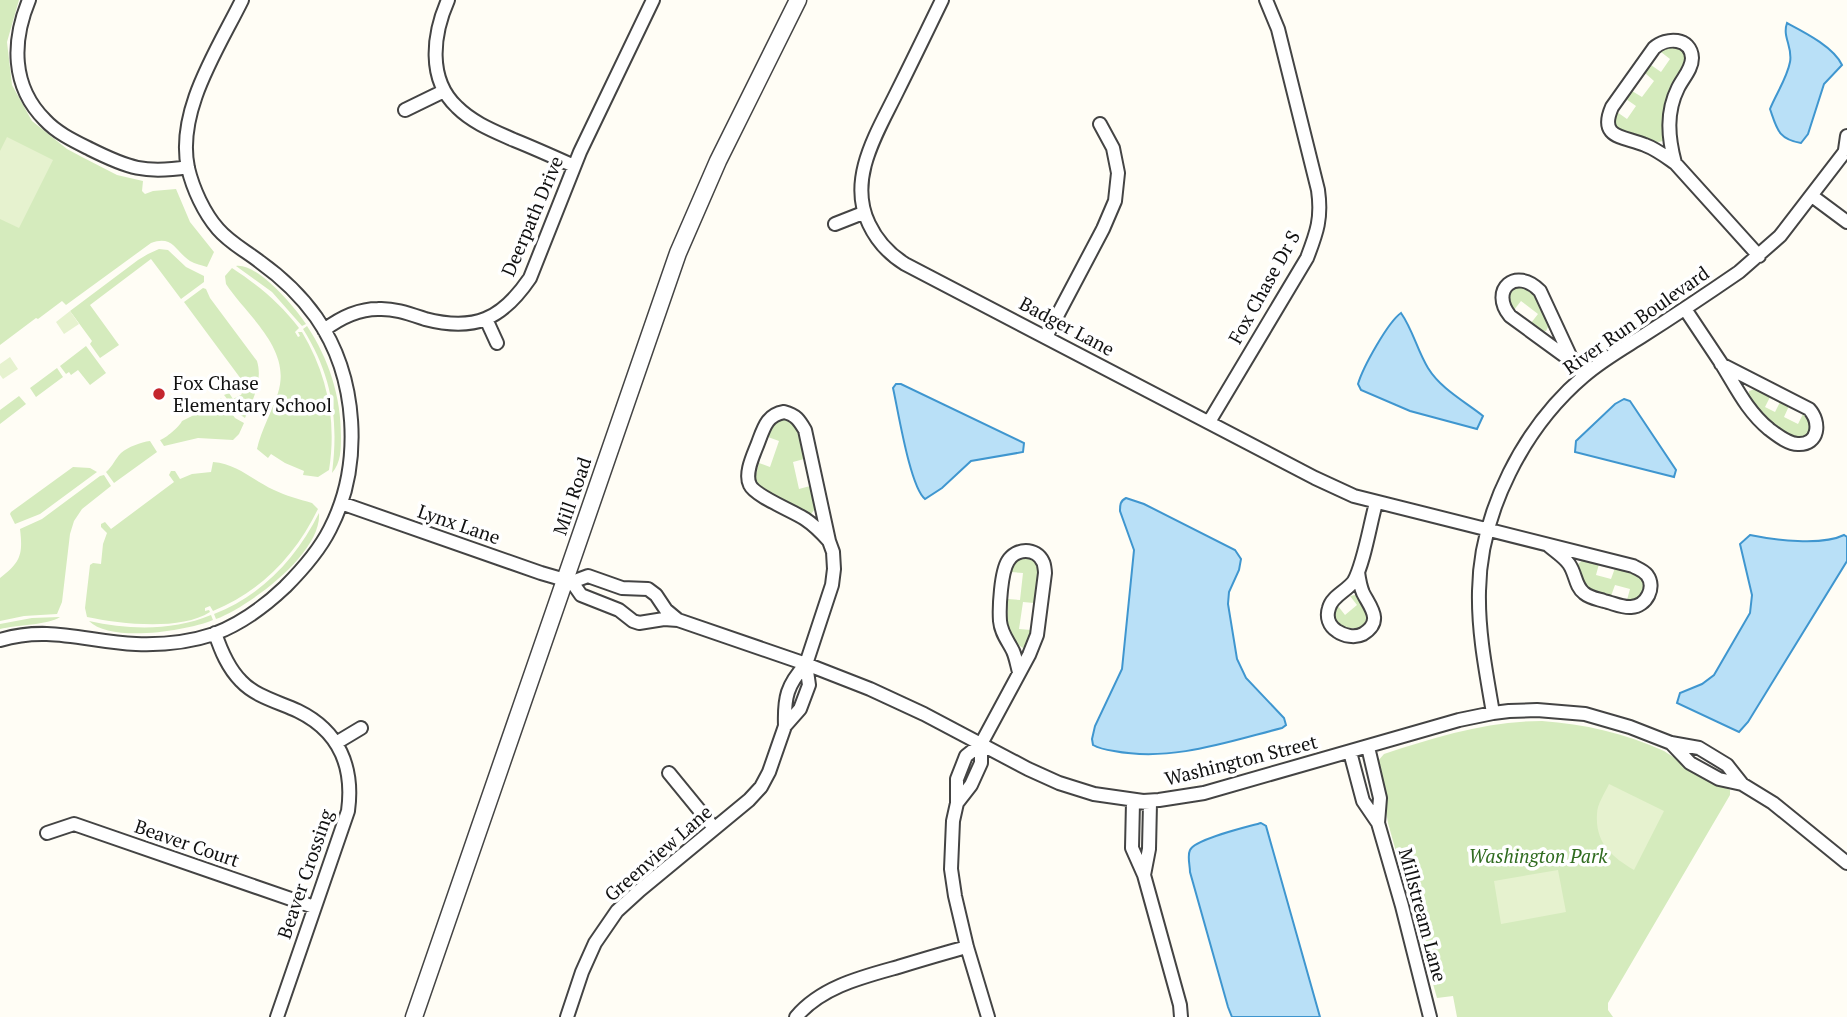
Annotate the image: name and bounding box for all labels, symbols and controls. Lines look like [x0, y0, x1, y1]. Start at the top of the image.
street label: Deerpath Drive [495, 152, 568, 280]
street label: Fox Chase Dr S [1222, 226, 1305, 348]
street label: River Run Boulevard [1558, 260, 1714, 379]
street label: Badger Lane [1015, 290, 1119, 361]
place label: Fox Chase Elementary School [173, 370, 332, 417]
marker: Fox Chase Elementary School [151, 386, 167, 402]
street label: Mill Road [547, 453, 597, 538]
street label: Lynx Lane [415, 498, 504, 549]
street label: Washington Street [1162, 728, 1320, 791]
street label: Greenview Lane [599, 799, 717, 906]
street label: Beaver Crossing [271, 805, 339, 942]
street label: Beaver Court [131, 813, 243, 872]
park label: Washington Park [1469, 843, 1608, 868]
street label: Millstream Lane [1394, 845, 1453, 984]

